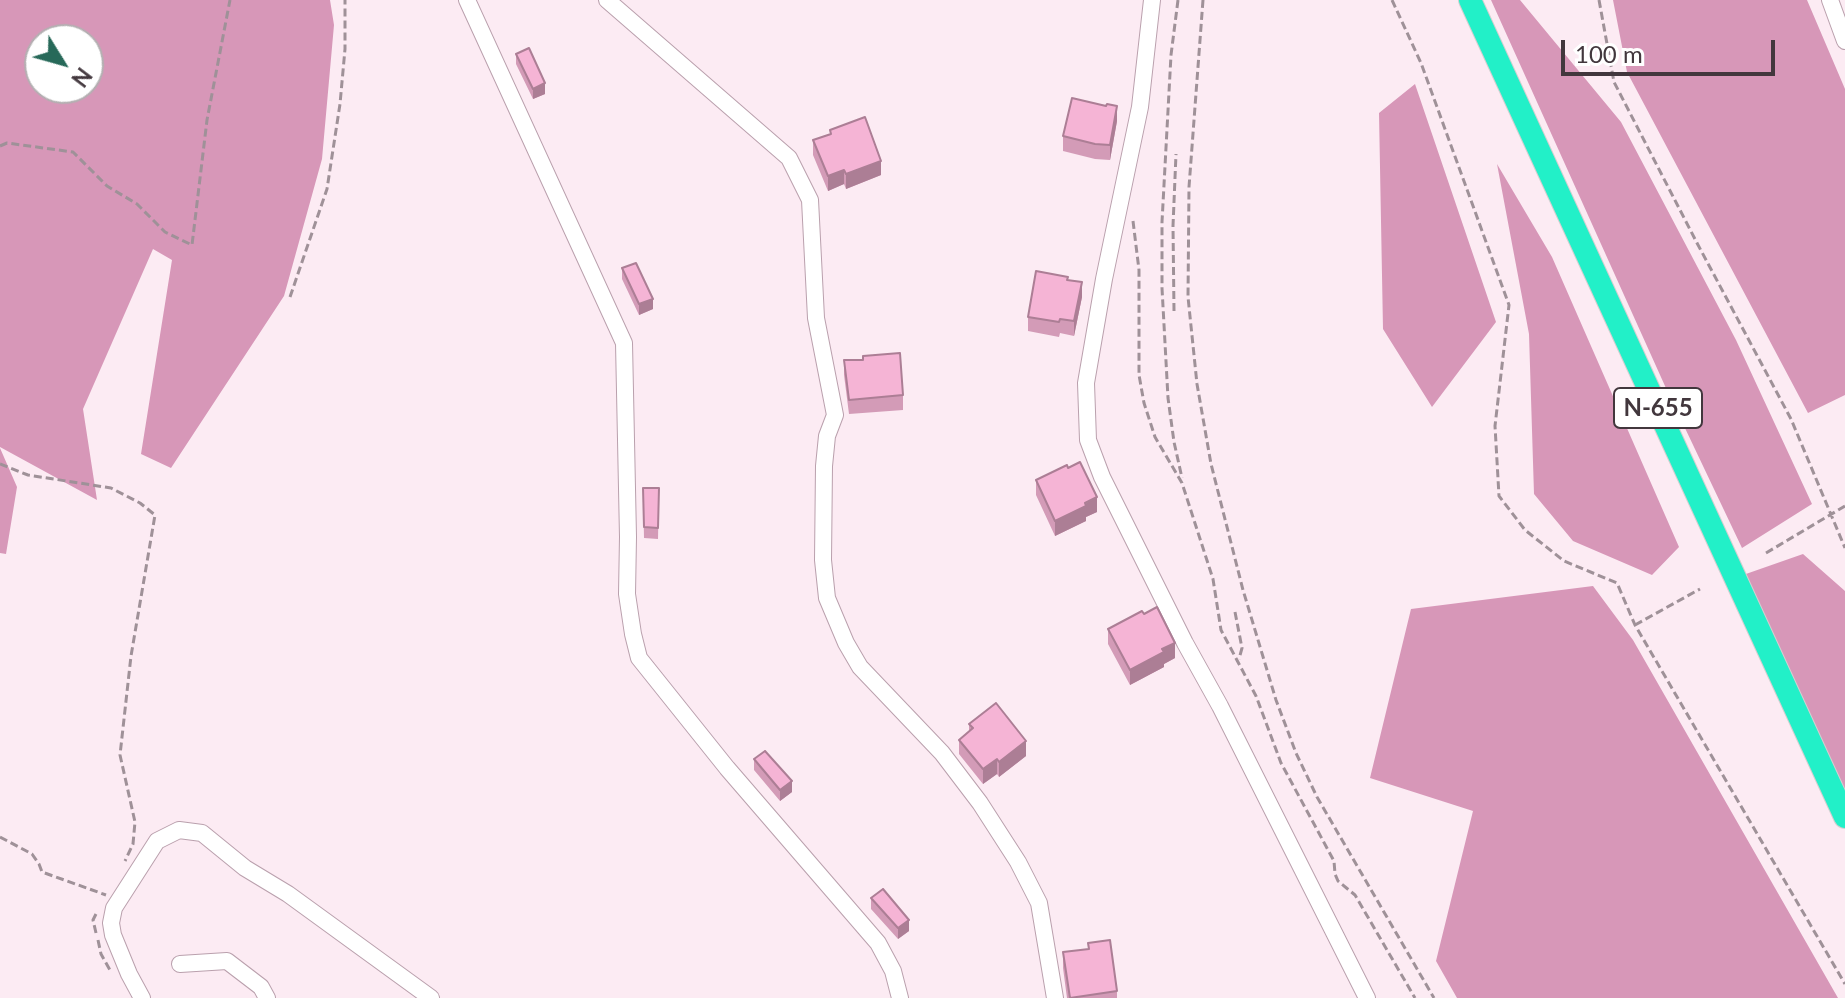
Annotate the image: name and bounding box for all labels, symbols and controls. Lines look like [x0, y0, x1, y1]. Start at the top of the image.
north arrow [24, 24, 104, 104]
scale bar [1565, 24, 1779, 74]
text: 100 m [1575, 39, 1643, 68]
text: N [66, 63, 98, 92]
road number: N-655 [1614, 388, 1702, 428]

